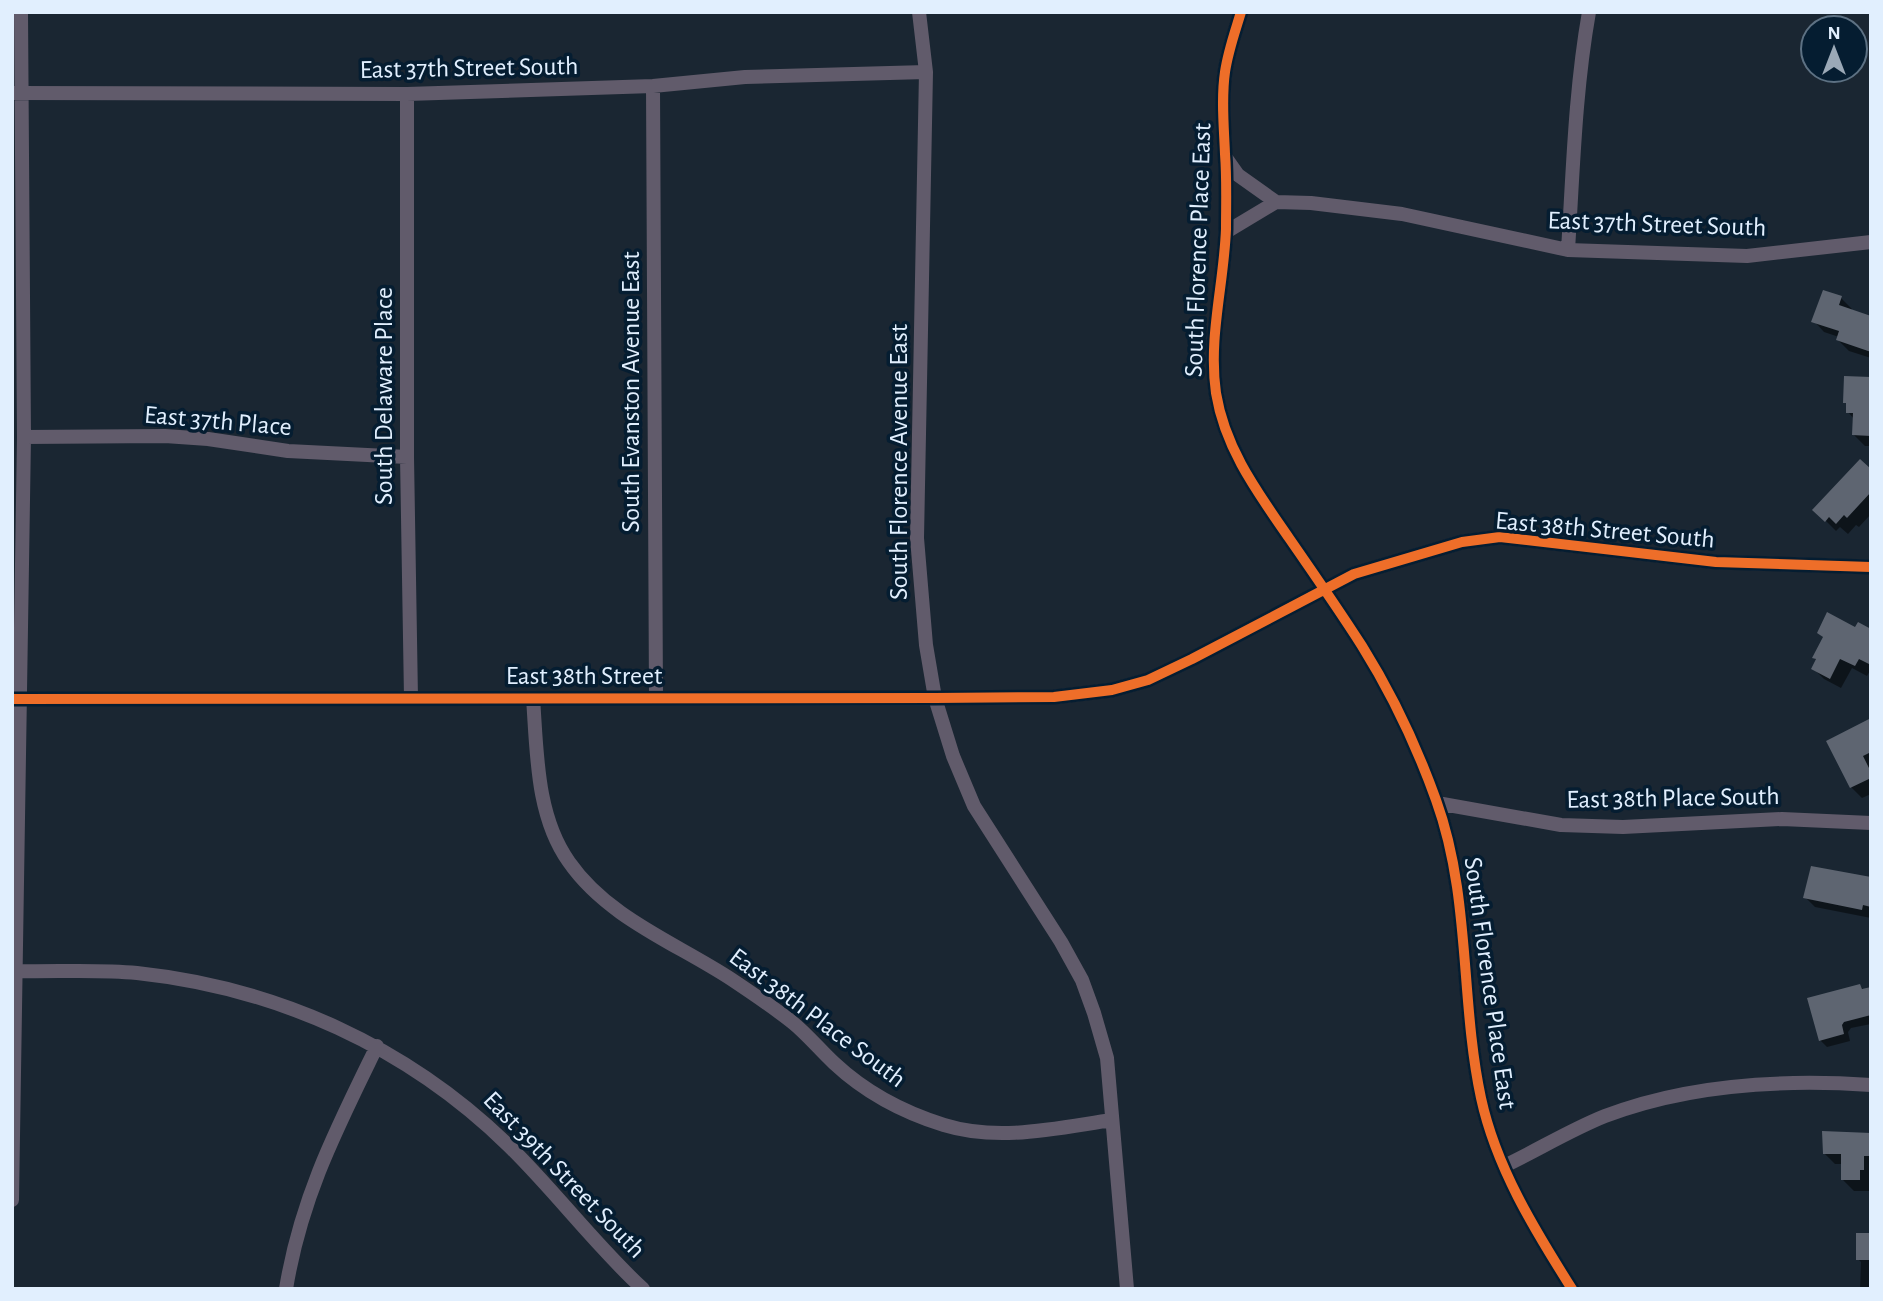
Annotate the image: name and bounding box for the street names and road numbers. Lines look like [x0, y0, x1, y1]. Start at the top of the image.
street label: East 37th Street South [359, 53, 579, 83]
street label: South Florence Place East [1181, 123, 1215, 378]
street label: East 37th Street South [1547, 207, 1767, 241]
street label: South Evanston Avenue East [618, 251, 644, 533]
street label: South Delaware Place [371, 287, 397, 505]
street label: South Florence Avenue East [886, 324, 912, 600]
street label: East 37th Place [143, 402, 293, 440]
street label: East 38th Street South [1494, 507, 1716, 553]
street label: East 38th Street [506, 663, 662, 689]
street label: East 38th Place South [1566, 783, 1780, 813]
street label: South Florence Place East [1459, 855, 1521, 1111]
street label: East 38th Place South [724, 943, 910, 1092]
street label: East 39th Street South [478, 1086, 650, 1263]

